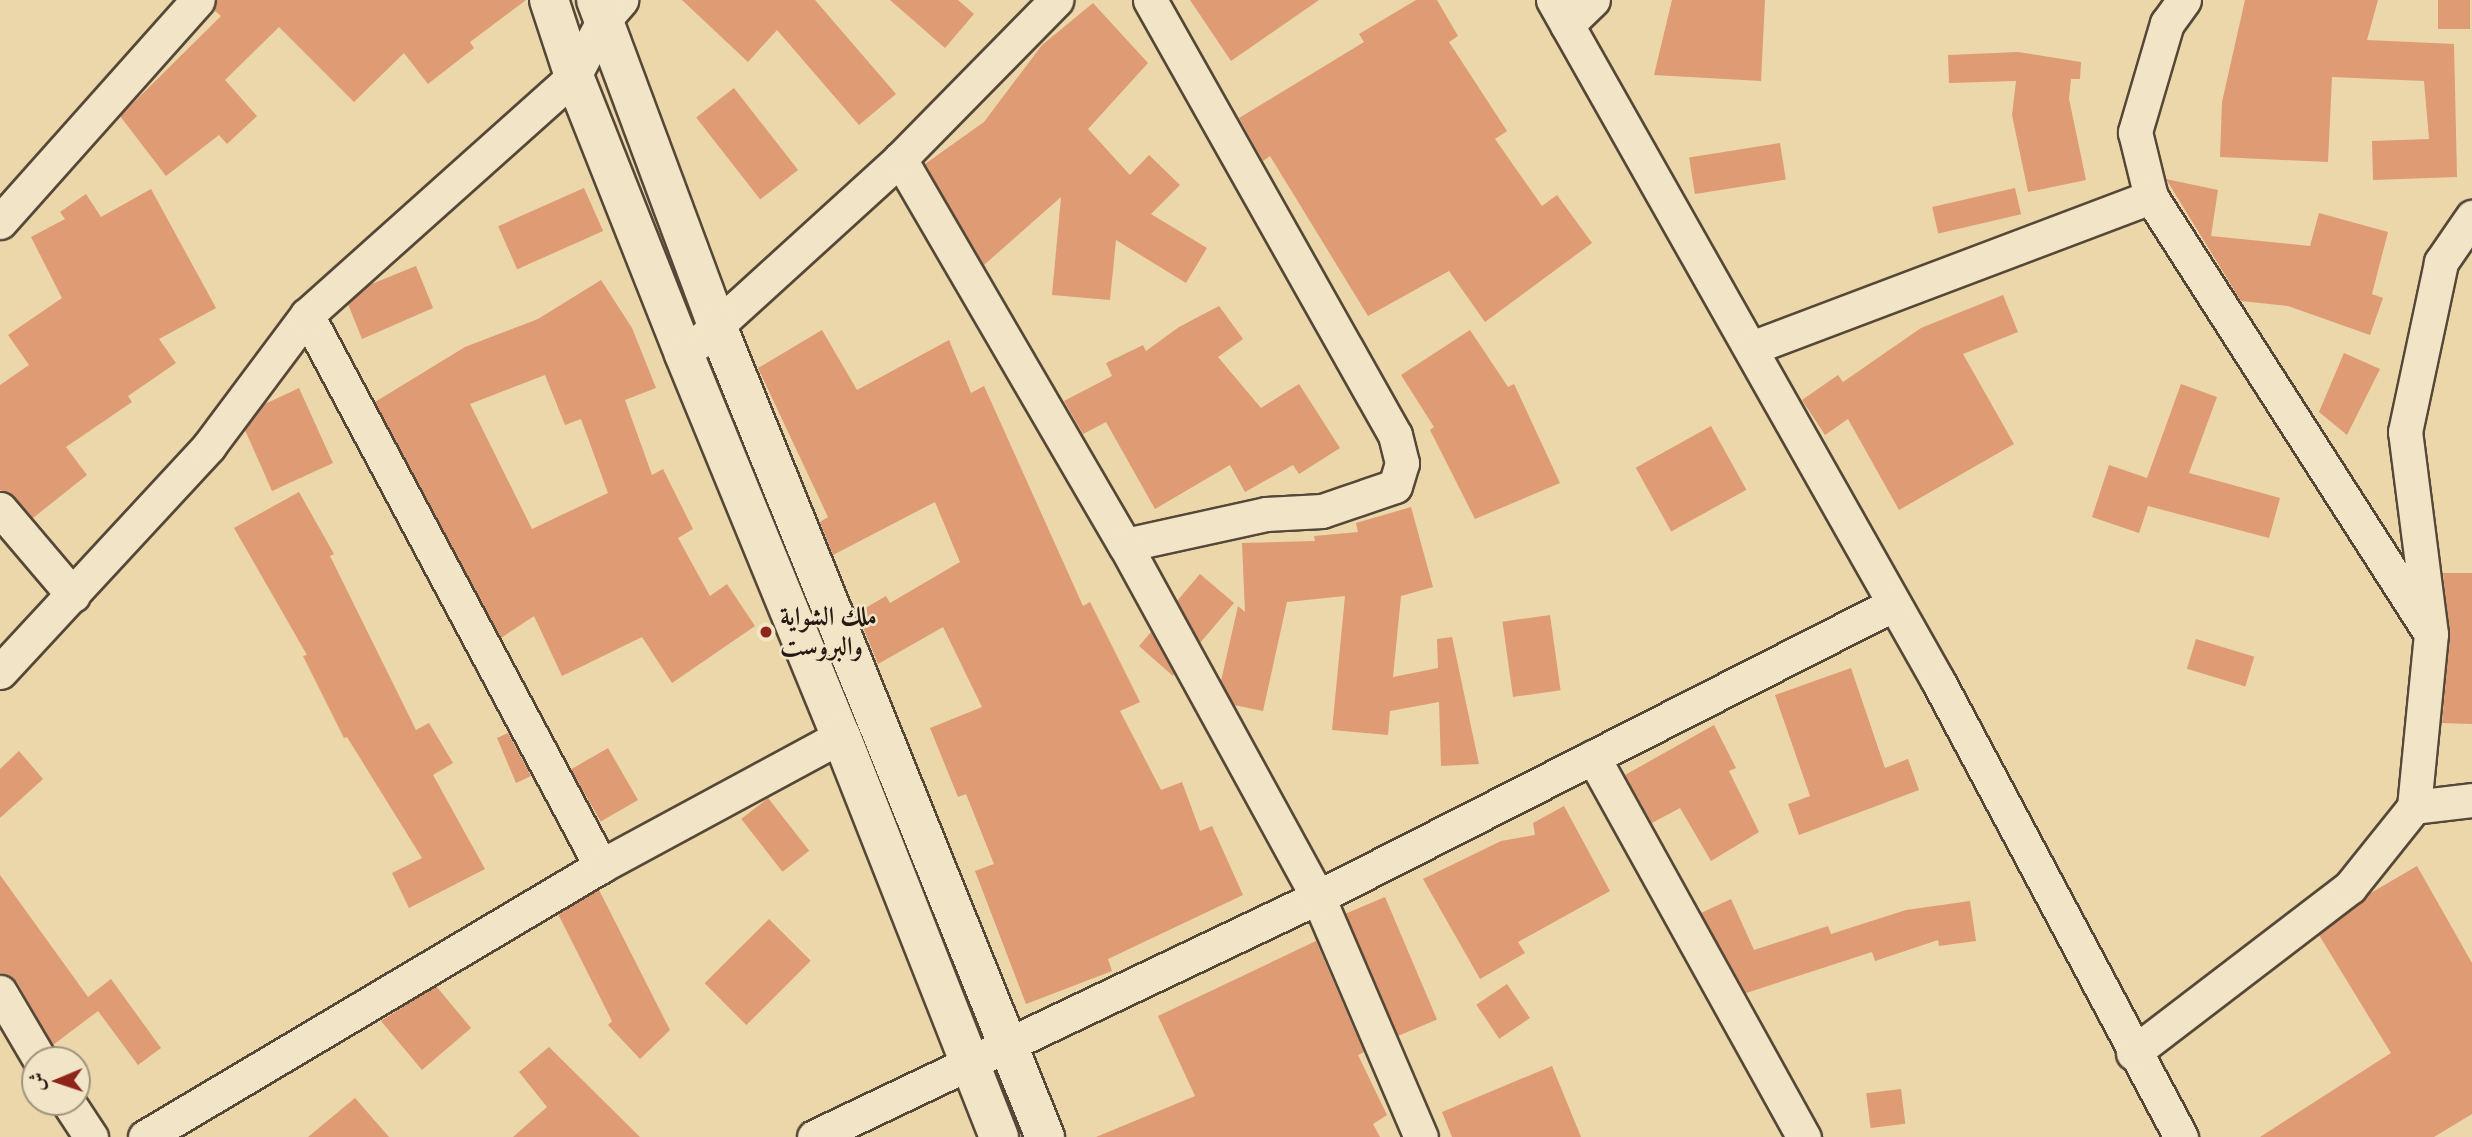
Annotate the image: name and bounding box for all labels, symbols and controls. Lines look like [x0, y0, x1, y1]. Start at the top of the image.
place label: ملك الشواية والبروست [780, 601, 877, 662]
marker: ملك الشواية والبروست [758, 624, 774, 640]
north arrow [21, 1046, 91, 1116]
text: ش [24, 1072, 49, 1092]

